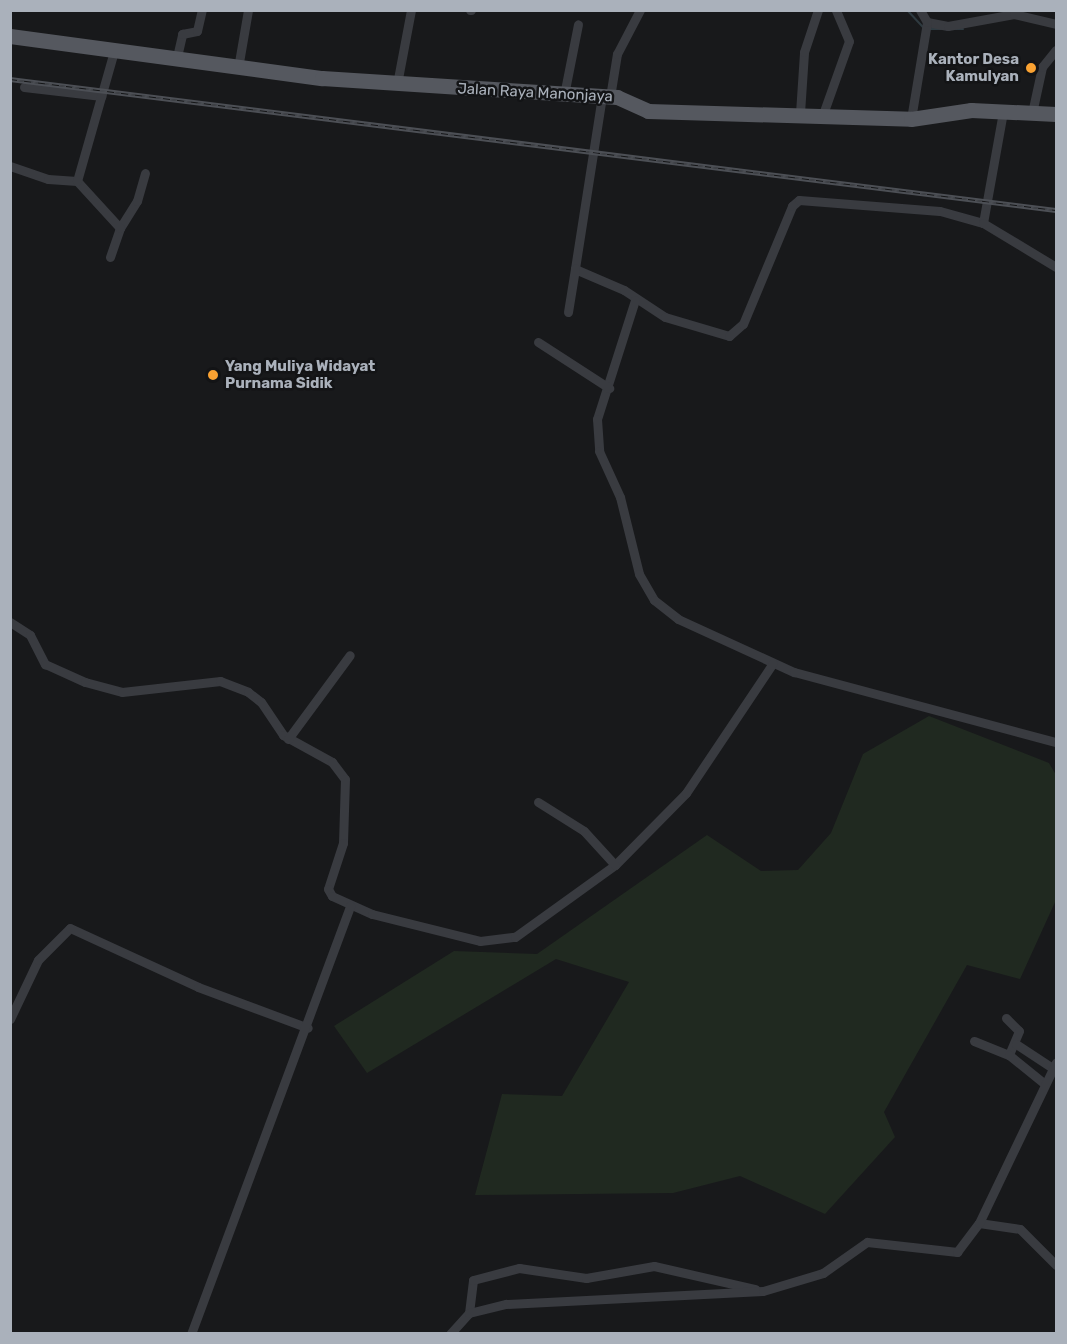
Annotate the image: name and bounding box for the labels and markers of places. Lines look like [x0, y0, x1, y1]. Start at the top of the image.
place label: Kantor Desa Kamulyan [928, 50, 1019, 85]
marker: Kantor Desa Kamulyan [1024, 61, 1038, 75]
place label: Yang Muliya Widayat Purnama Sidik [225, 357, 375, 392]
marker: Yang Muliya Widayat Purnama Sidik [206, 368, 220, 382]

